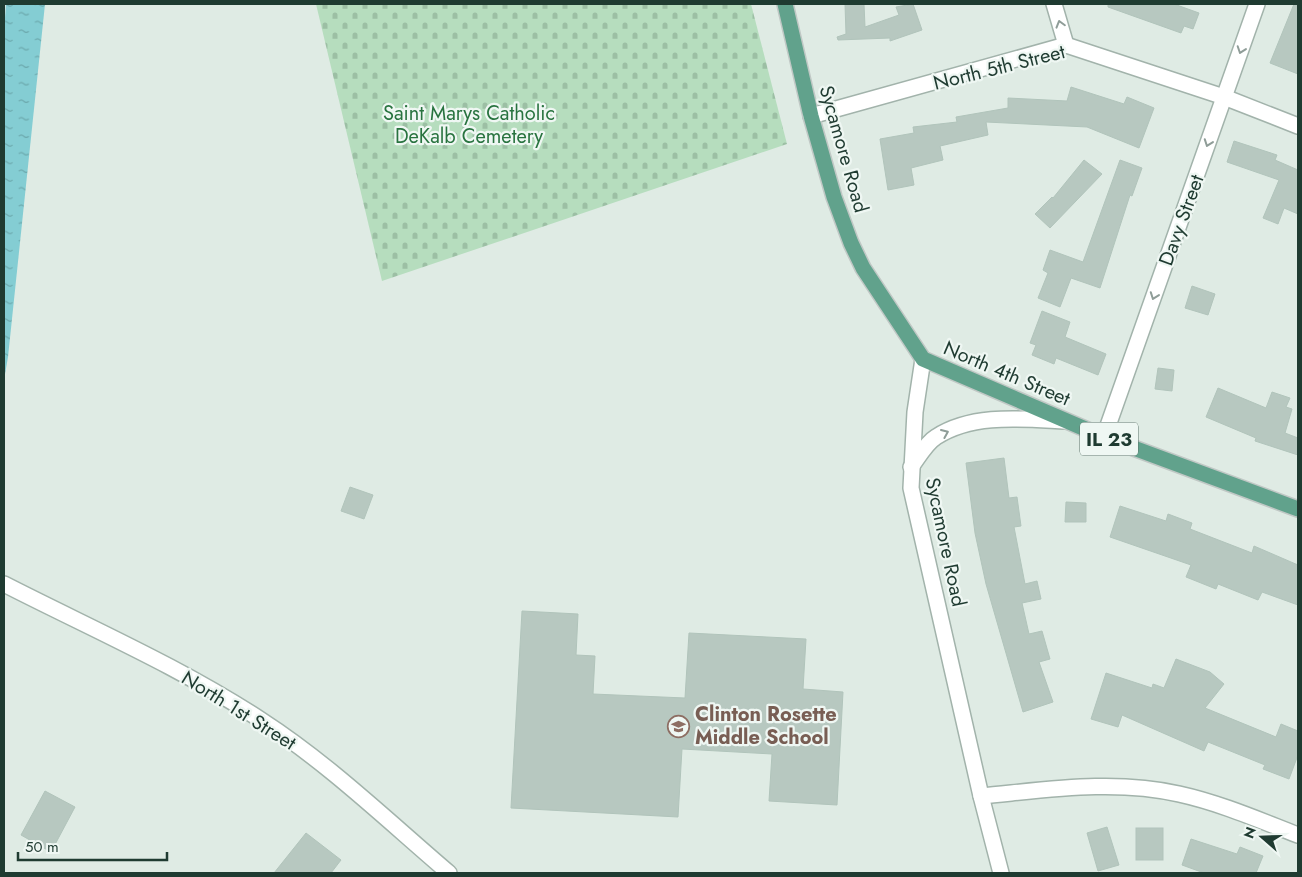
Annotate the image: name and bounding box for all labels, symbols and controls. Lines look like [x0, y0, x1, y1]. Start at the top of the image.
one-way arrow [1055, 20, 1066, 29]
street label: North 5th Street [930, 37, 1068, 98]
one-way arrow [1237, 45, 1247, 54]
street label: Sycamore Road [812, 82, 876, 216]
park label: Saint Marys Catholic DeKalb Cemetery [383, 99, 555, 151]
one-way arrow [1204, 138, 1214, 147]
street label: Davy Street [1152, 170, 1211, 270]
one-way arrow [1150, 291, 1160, 300]
street label: North 4th Street [939, 334, 1075, 413]
road number: IL 23 [1080, 422, 1138, 456]
one-way arrow [940, 429, 949, 440]
street label: Sycamore Road [918, 475, 973, 609]
street label: North 1st Street [176, 664, 302, 757]
place label: Clinton Rosette Middle School [695, 700, 837, 752]
school or university icon: Clinton Rosette Middle School [667, 714, 691, 738]
north arrow [1237, 812, 1287, 862]
text: N [1238, 824, 1261, 841]
scale bar [18, 830, 166, 862]
text: 50 m [25, 836, 59, 858]

